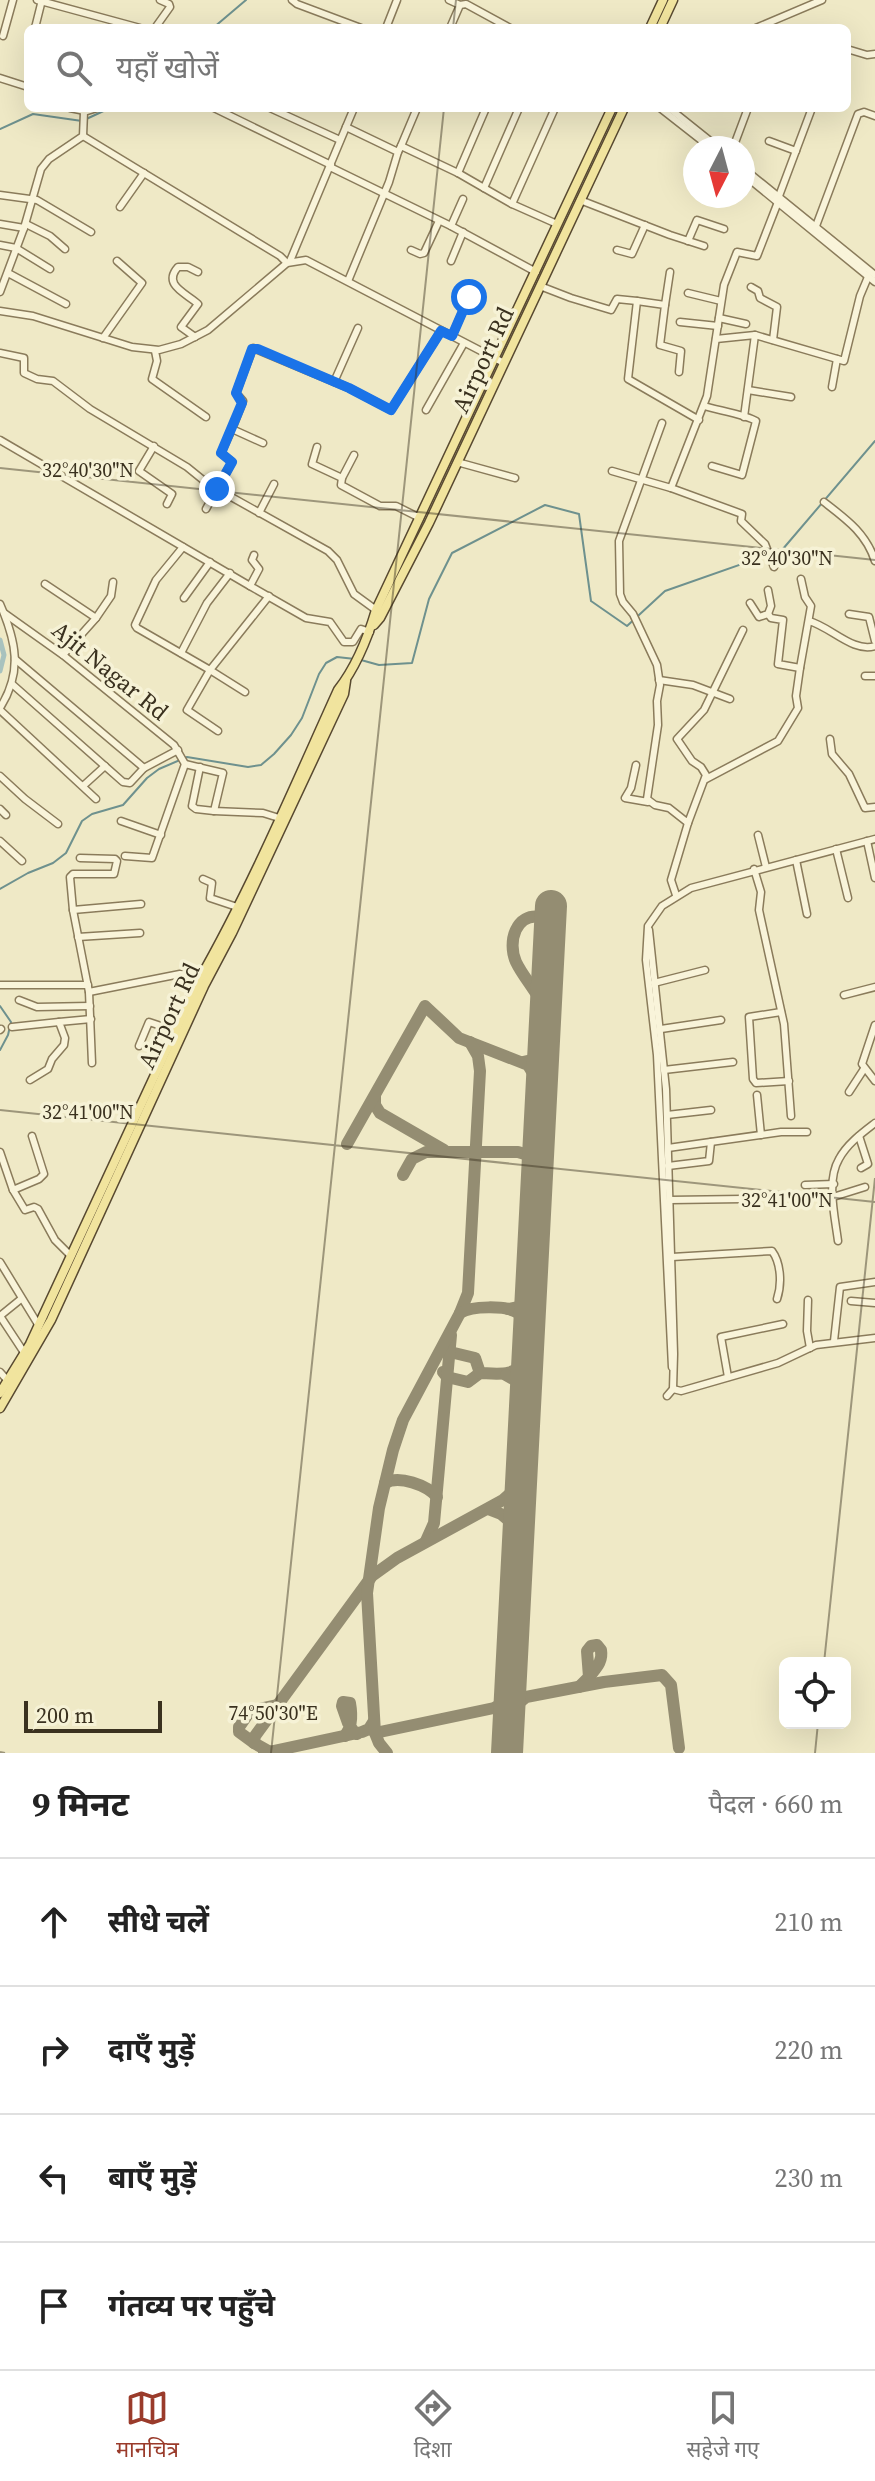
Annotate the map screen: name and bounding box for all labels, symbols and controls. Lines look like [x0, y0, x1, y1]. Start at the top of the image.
search box [24, 24, 851, 112]
icon: search [52, 46, 96, 90]
text: यहाँ खोजें [116, 47, 219, 88]
north arrow [683, 136, 755, 208]
route start [451, 279, 487, 315]
street label: Airport Rd [444, 301, 522, 418]
text: 32°40'30"N [42, 456, 134, 484]
route end [199, 471, 235, 507]
text: 32°40'30"N [741, 544, 833, 572]
street label: Ajit Nagar Rd [45, 613, 176, 728]
street label: Airport Rd [130, 957, 208, 1074]
text: 32°41'00"N [42, 1098, 134, 1126]
text: 32°41'00"N [741, 1186, 833, 1214]
map controls [779, 1657, 851, 1729]
button: locate [779, 1657, 851, 1729]
scale bar [24, 1697, 162, 1733]
text: 74°50'30"E [228, 1699, 318, 1727]
text: 200 m [36, 1700, 94, 1730]
text: 9 मिनट [32, 1781, 129, 1827]
text: पैदल · 660 m [708, 1786, 843, 1822]
icon: ahead [32, 1900, 76, 1944]
text: सीधे चलें [108, 1901, 209, 1942]
text: 210 m [775, 1904, 843, 1940]
icon: right [32, 2028, 76, 2072]
text: दाएँ मुड़ें [108, 2029, 195, 2070]
text: 220 m [775, 2032, 843, 2068]
icon: left [32, 2156, 76, 2200]
text: बाएँ मुड़ें [108, 2157, 197, 2198]
text: 230 m [775, 2160, 843, 2196]
icon: arrive [32, 2284, 76, 2328]
text: गंतव्य पर पहुँचे [108, 2285, 275, 2326]
tab: मानचित्र [116, 2386, 179, 2466]
tab: दिशा [411, 2386, 455, 2466]
tab: सहेजे गए [687, 2386, 759, 2466]

